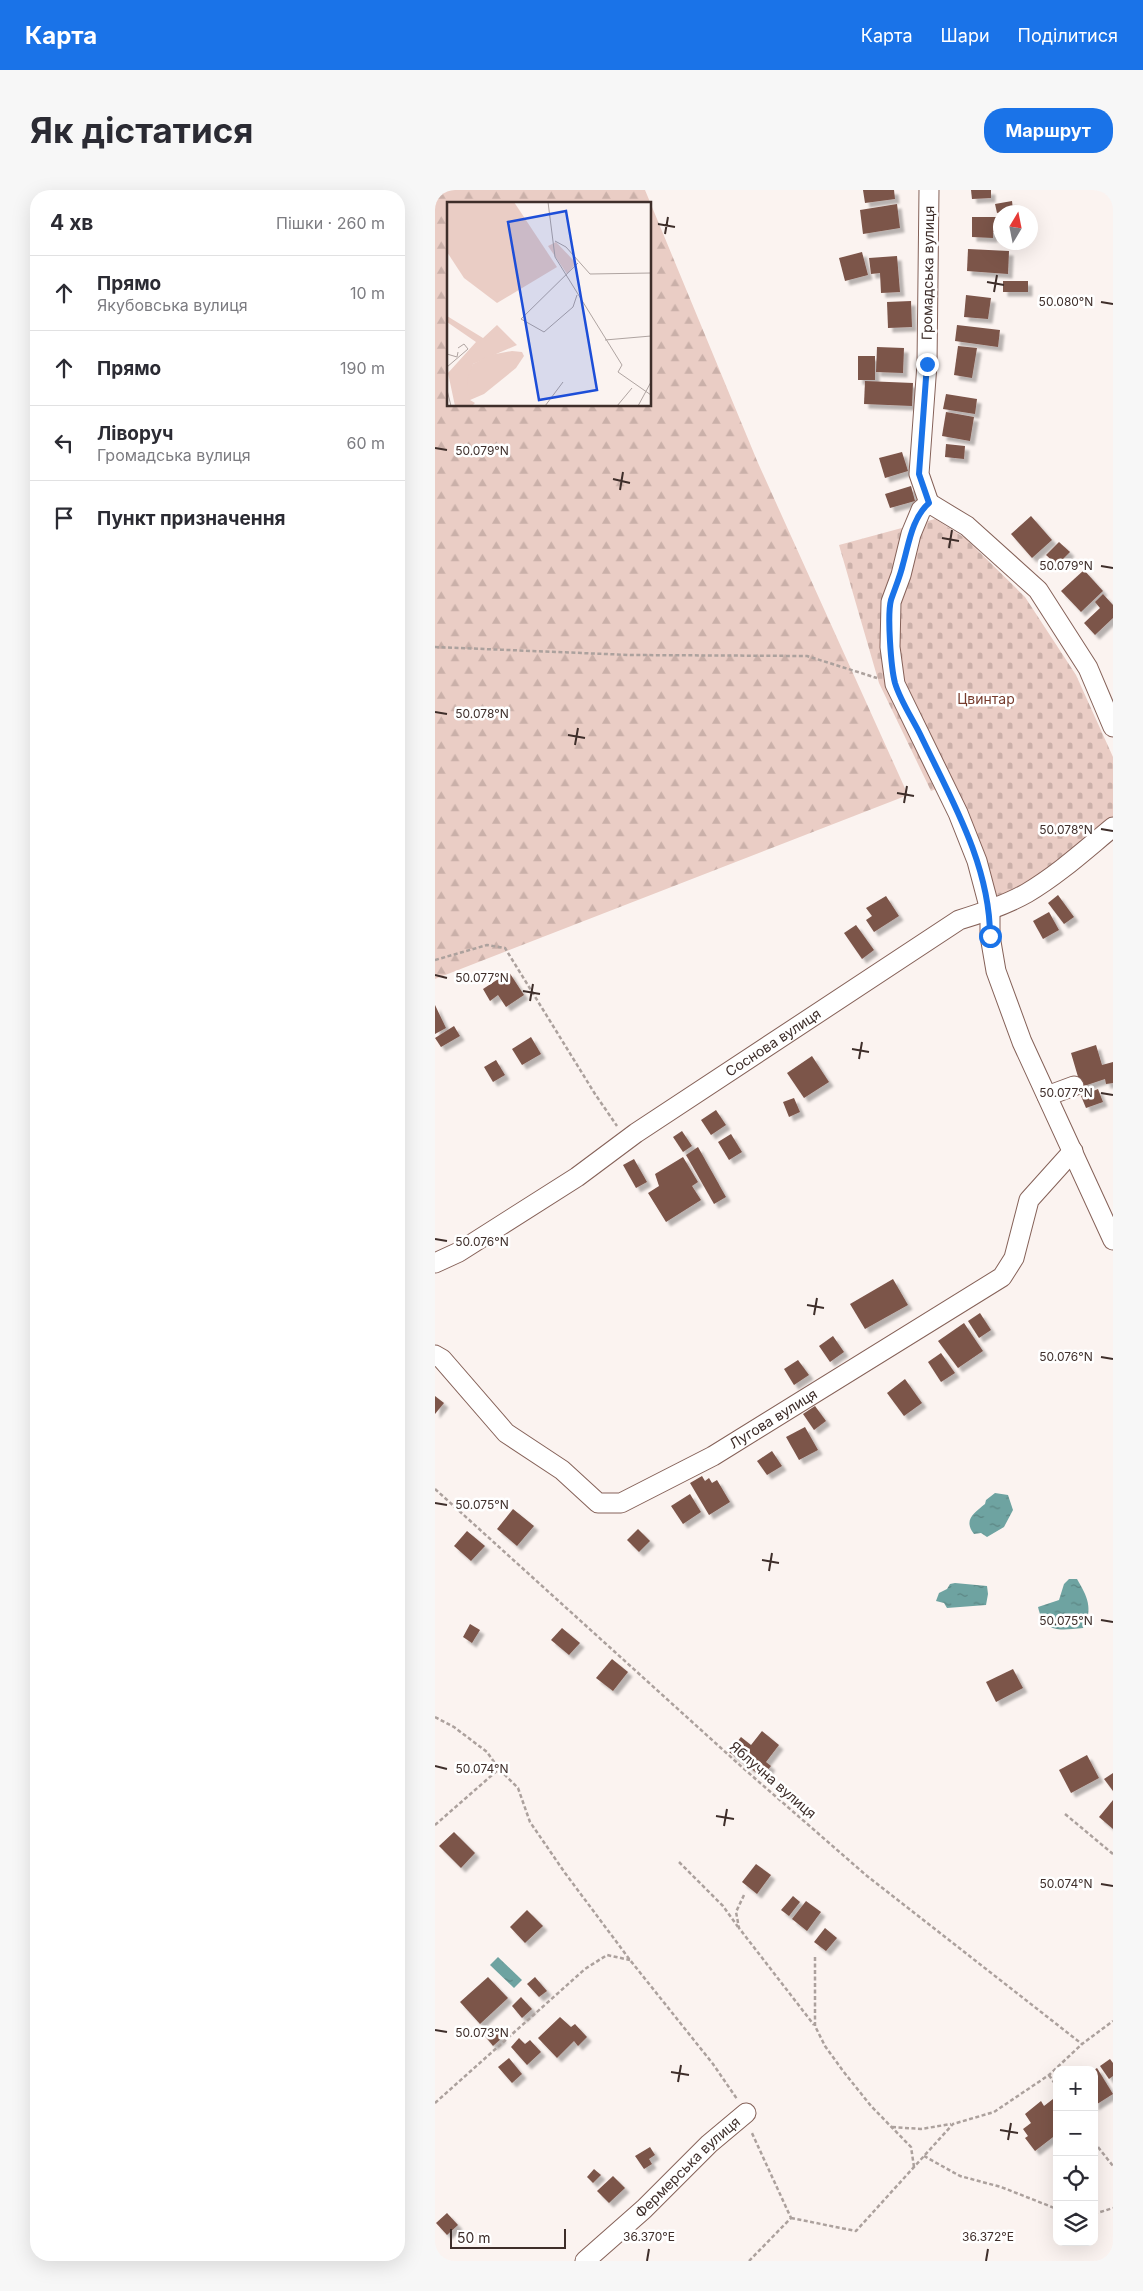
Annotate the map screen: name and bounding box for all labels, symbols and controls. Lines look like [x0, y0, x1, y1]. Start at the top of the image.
text: Карта [25, 21, 97, 50]
text: Карта [861, 25, 913, 46]
text: Шари [941, 25, 990, 46]
text: Поділитися [1018, 25, 1118, 46]
button: Маршрут [984, 108, 1113, 153]
text: Як дістатися [30, 109, 254, 151]
inset map [447, 202, 651, 406]
north arrow [993, 205, 1038, 250]
street label: Громадська вулиця [918, 206, 937, 340]
text: 4 хв [50, 210, 93, 235]
text: Пішки · 260 m [276, 213, 385, 233]
text: Прямо [97, 272, 161, 295]
icon: ahead [50, 279, 78, 307]
text: 10 m [350, 283, 385, 303]
text: 50.080°N [1039, 294, 1093, 309]
text: Якубовська вулиця [97, 295, 248, 315]
route end [916, 353, 939, 376]
icon: ahead [50, 354, 78, 382]
text: Прямо [97, 357, 161, 380]
text: 190 m [340, 358, 385, 378]
text: Ліворуч [97, 422, 173, 445]
icon: left [50, 429, 78, 457]
text: 60 m [346, 433, 385, 453]
text: 50.079°N [455, 443, 509, 458]
text: Громадська вулиця [97, 445, 251, 465]
icon: arrive [50, 504, 78, 532]
text: Пункт призначення [97, 507, 285, 530]
text: 50.079°N [1039, 558, 1093, 573]
park label: Цвинтар [957, 690, 1015, 707]
text: 50.078°N [455, 706, 509, 721]
text: 50.078°N [1039, 822, 1093, 837]
route start [979, 925, 1002, 948]
text: 50.077°N [455, 970, 509, 985]
street label: Соснова вулиця [722, 1005, 824, 1080]
text: 50.077°N [1039, 1085, 1093, 1100]
text: 50.076°N [455, 1234, 509, 1249]
text: 50.076°N [1039, 1349, 1093, 1364]
street label: Лугова вулиця [726, 1385, 820, 1452]
text: 50.075°N [455, 1497, 509, 1512]
text: 50.075°N [1039, 1613, 1093, 1628]
street label: Яблучна вулиця [727, 1738, 820, 1822]
text: 50.074°N [455, 1761, 509, 1776]
text: 50.074°N [1039, 1876, 1093, 1891]
text: 50.073°N [455, 2025, 509, 2040]
map controls [1053, 2066, 1098, 2246]
button: + [1053, 2066, 1098, 2111]
button: − [1053, 2111, 1098, 2156]
street label: Фермерська вулиця [631, 2113, 743, 2221]
button: locate [1053, 2156, 1098, 2201]
button: layers [1053, 2201, 1098, 2246]
scale bar [450, 2226, 566, 2249]
text: 50 m [457, 2229, 491, 2246]
text: 36.370°E [623, 2229, 675, 2244]
text: 36.372°E [962, 2229, 1014, 2244]

